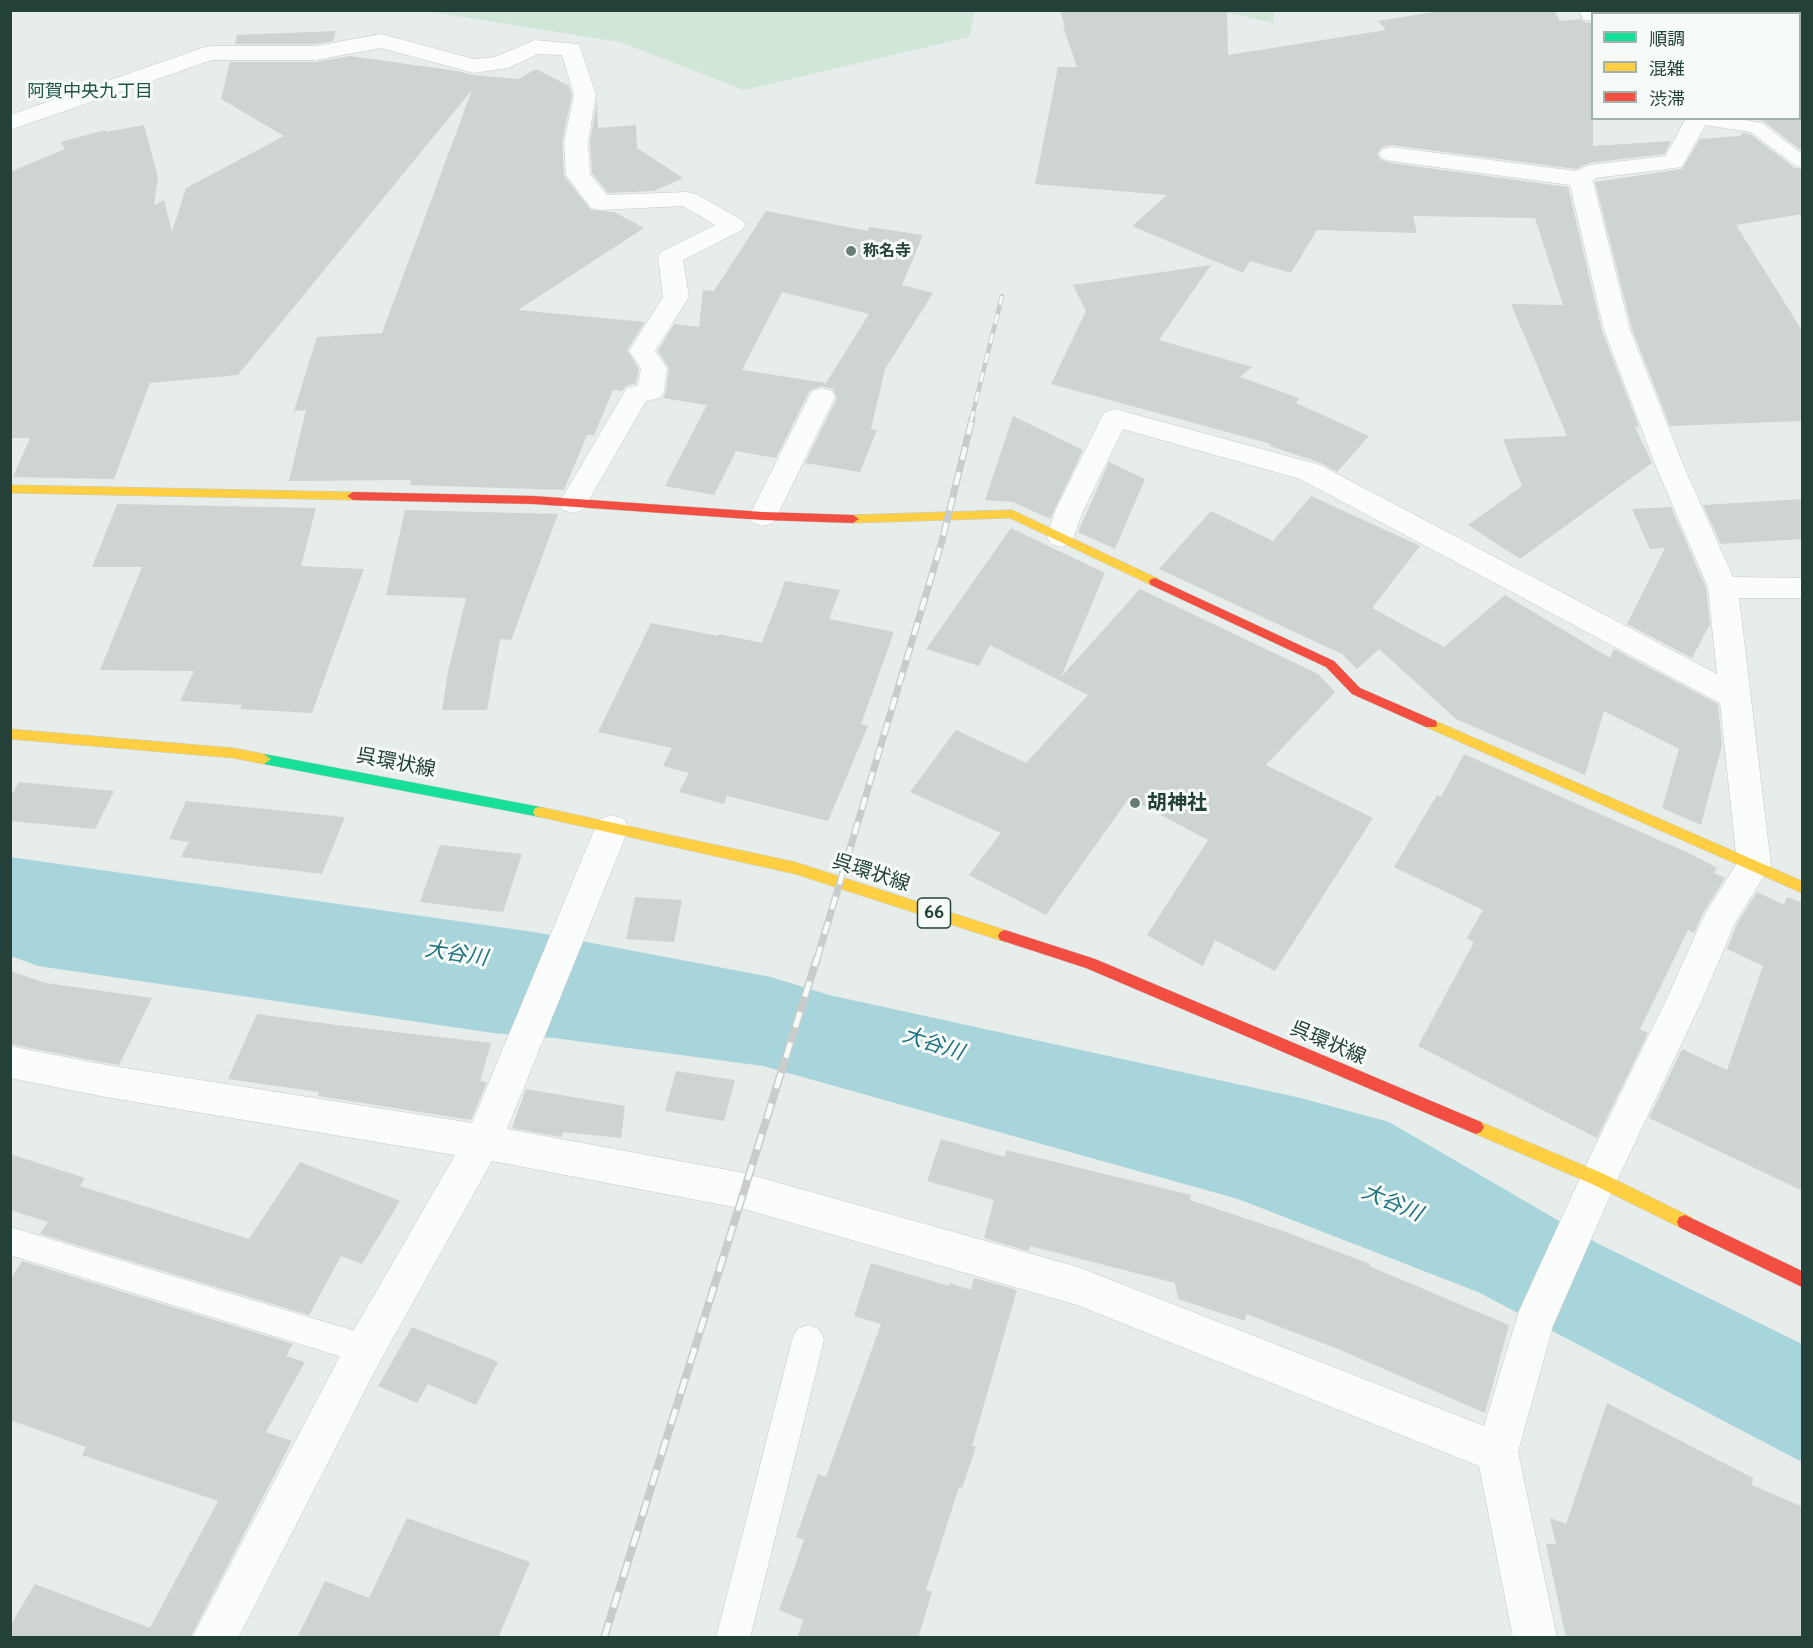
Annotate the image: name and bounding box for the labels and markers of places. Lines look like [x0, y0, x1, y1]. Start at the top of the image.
place label: 称名寺 [863, 241, 911, 261]
marker: 称名寺 [844, 244, 858, 258]
place label: 胡神社 [1147, 791, 1207, 815]
marker: 胡神社 [1128, 796, 1142, 810]

